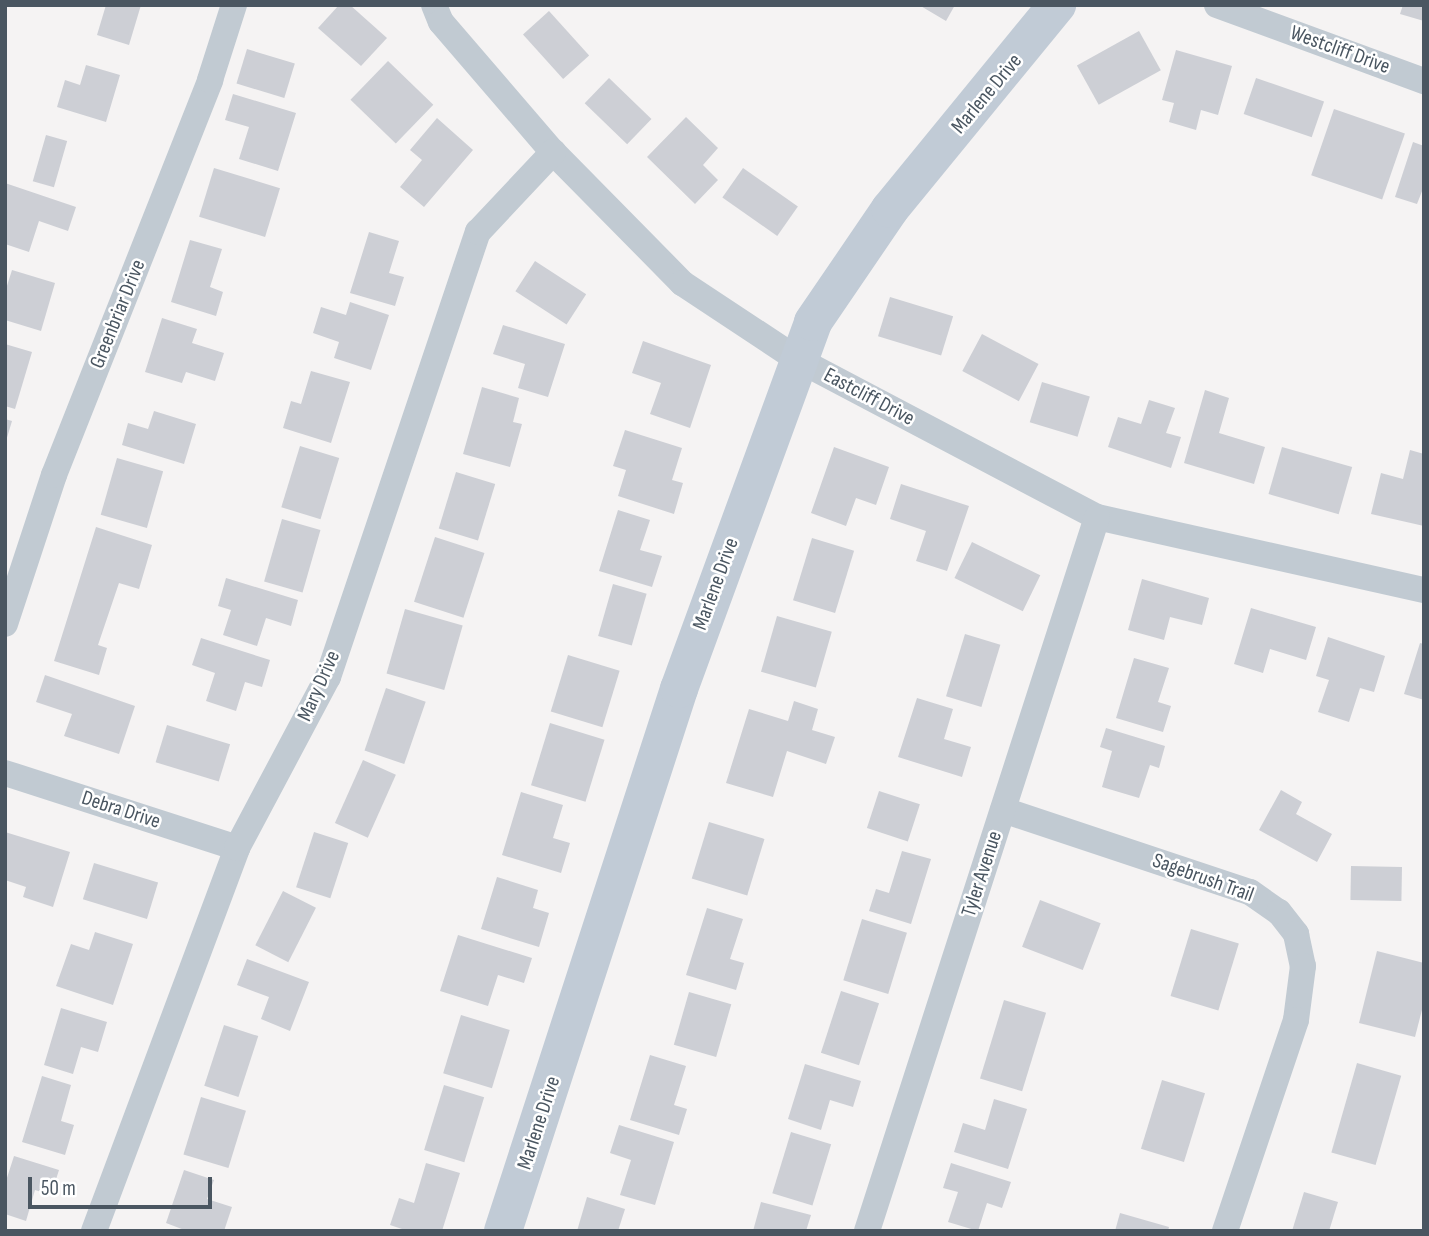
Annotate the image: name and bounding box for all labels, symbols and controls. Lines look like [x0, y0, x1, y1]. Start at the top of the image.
street label: Westcliff Drive [1287, 20, 1393, 80]
street label: Marlene Drive [946, 49, 1028, 139]
street label: Greenbriar Drive [85, 256, 151, 372]
street label: Eastcliff Drive [819, 363, 919, 431]
street label: Marlene Drive [688, 534, 744, 634]
street label: Mary Drive [292, 647, 346, 725]
street label: Debra Drive [78, 785, 164, 835]
street label: Tyler Avenue [956, 828, 1008, 920]
street label: Sagebrush Trail [1149, 848, 1257, 908]
street label: Marlene Drive [512, 1073, 566, 1173]
scale bar [32, 1162, 215, 1206]
text: 50 m [41, 1176, 76, 1201]

